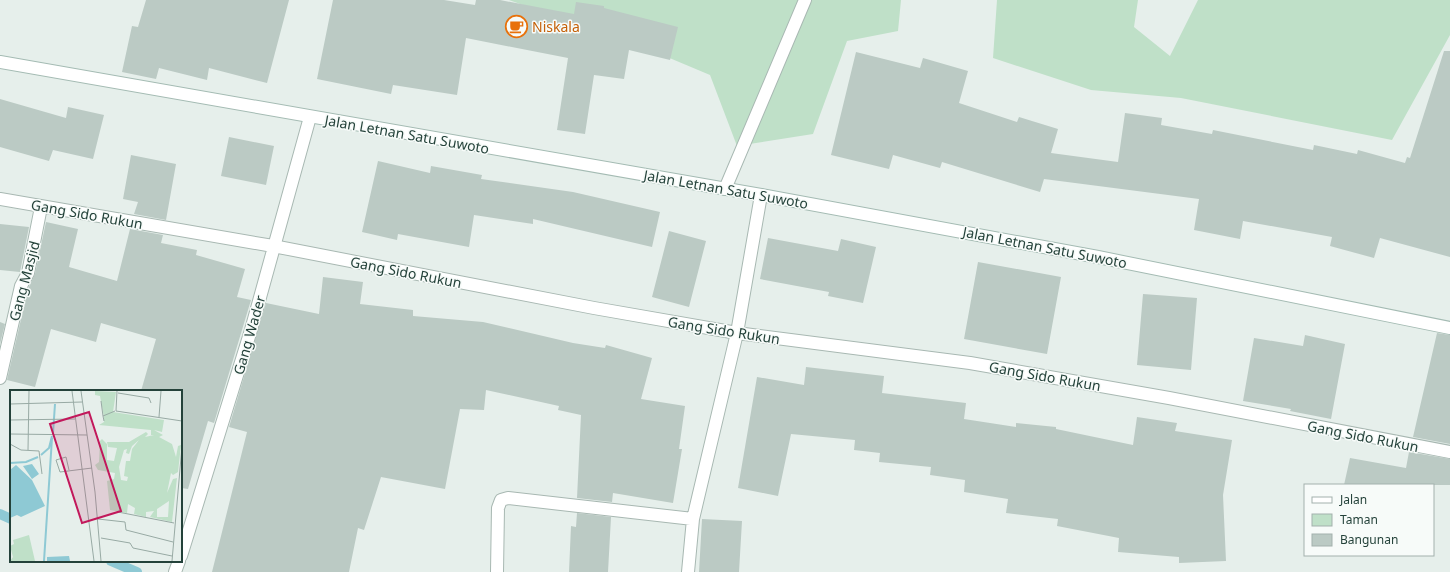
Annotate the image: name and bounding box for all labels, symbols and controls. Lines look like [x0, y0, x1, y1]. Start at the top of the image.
cafe icon: Niskala [504, 13, 530, 39]
place label: Niskala [532, 17, 580, 36]
street label: Jalan Letnan Satu Suwoto [321, 110, 491, 158]
street label: Jalan Letnan Satu Suwoto [640, 165, 810, 213]
street label: Gang Sido Rukun [30, 195, 144, 233]
street label: Jalan Letnan Satu Suwoto [959, 221, 1129, 272]
street label: Gang Masjid [4, 239, 44, 323]
street label: Gang Sido Rukun [349, 252, 463, 292]
street label: Gang Wader [229, 293, 269, 377]
street label: Gang Sido Rukun [667, 312, 781, 348]
street label: Gang Sido Rukun [988, 357, 1102, 395]
inset map [10, 390, 182, 562]
street label: Gang Sido Rukun [1306, 416, 1420, 456]
legend [1304, 484, 1434, 556]
text: Jalan [1339, 491, 1367, 508]
text: Taman [1340, 511, 1378, 528]
text: Bangunan [1340, 531, 1398, 548]

